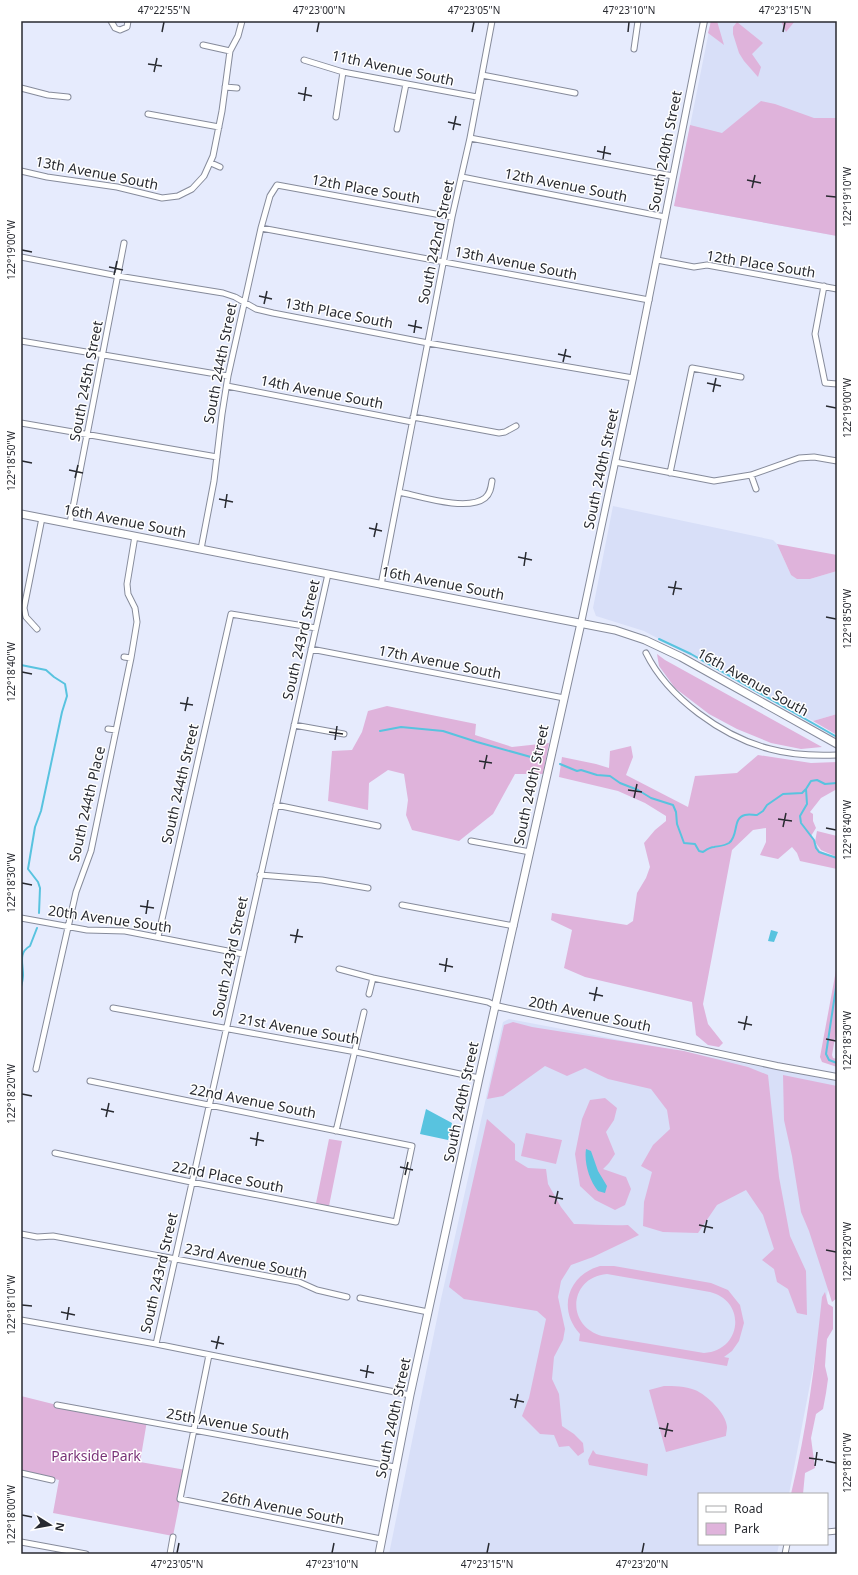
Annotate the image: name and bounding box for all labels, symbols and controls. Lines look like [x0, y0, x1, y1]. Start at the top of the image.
text: 47°22'55"N [138, 3, 190, 17]
text: 47°23'00"N [293, 3, 345, 17]
text: 47°23'05"N [448, 3, 500, 17]
text: 47°23'10"N [603, 3, 655, 17]
text: 47°23'15"N [759, 3, 811, 17]
street label: 11th Avenue South [330, 45, 456, 90]
street label: South 240th Street [643, 89, 686, 213]
street label: 13th Avenue South [34, 151, 160, 194]
street label: 12th Avenue South [503, 163, 629, 206]
text: 122°19'10"W [840, 166, 854, 227]
street label: 12th Place South [310, 170, 422, 207]
street label: South 242nd Street [413, 178, 458, 306]
text: 122°19'00"W [4, 219, 18, 280]
street label: 13th Avenue South [453, 241, 579, 284]
street label: 12th Place South [705, 246, 817, 281]
street label: 13th Place South [283, 293, 395, 332]
street label: South 244th Street [198, 301, 241, 425]
street label: South 245th Street [64, 319, 107, 443]
street label: 14th Avenue South [259, 370, 385, 413]
text: 122°19'00"W [840, 377, 854, 438]
street label: South 240th Street [578, 407, 623, 531]
text: 122°18'50"W [4, 430, 18, 491]
street label: 16th Avenue South [62, 499, 188, 542]
street label: 16th Avenue South [380, 561, 506, 604]
street label: South 243rd Street [277, 578, 324, 702]
text: 122°18'50"W [840, 588, 854, 649]
street label: 17th Avenue South [377, 640, 503, 683]
text: 122°18'40"W [4, 641, 18, 702]
street label: 16th Avenue South [694, 643, 812, 720]
street label: South 244th Street [156, 722, 203, 846]
street label: South 240th Street [508, 723, 553, 847]
street label: South 244th Place [64, 744, 109, 864]
text: 122°18'40"W [840, 799, 854, 860]
text: 122°18'30"W [4, 852, 18, 913]
street label: South 243rd Street [207, 895, 252, 1019]
street label: 20th Avenue South [47, 900, 173, 937]
street label: 20th Avenue South [527, 991, 653, 1036]
street label: 21st Avenue South [237, 1008, 361, 1049]
text: 122°18'30"W [840, 1010, 854, 1071]
street label: South 240th Street [438, 1040, 483, 1164]
text: 122°18'20"W [4, 1063, 18, 1124]
street label: 22nd Avenue South [188, 1079, 318, 1122]
street label: 22nd Place South [171, 1156, 286, 1197]
street label: South 243rd Street [135, 1211, 182, 1335]
text: 122°18'20"W [840, 1221, 854, 1282]
street label: 23rd Avenue South [183, 1238, 309, 1283]
text: 122°18'10"W [4, 1274, 18, 1335]
street label: South 240th Street [370, 1356, 415, 1480]
street label: 25th Avenue South [165, 1403, 291, 1444]
text: 122°18'10"W [840, 1432, 854, 1493]
park label: Parkside Park [51, 1446, 141, 1465]
text: 122°18'00"W [4, 1484, 18, 1545]
street label: 26th Avenue South [220, 1486, 346, 1529]
legend [698, 1493, 828, 1545]
text: Road [734, 1500, 763, 1517]
north arrow [30, 1505, 70, 1545]
text: Park [734, 1520, 760, 1537]
text: N [52, 1521, 69, 1533]
text: 47°23'05"N [151, 1557, 203, 1571]
text: 47°23'10"N [306, 1557, 358, 1571]
text: 47°23'15"N [461, 1557, 513, 1571]
text: 47°23'20"N [616, 1557, 668, 1571]

